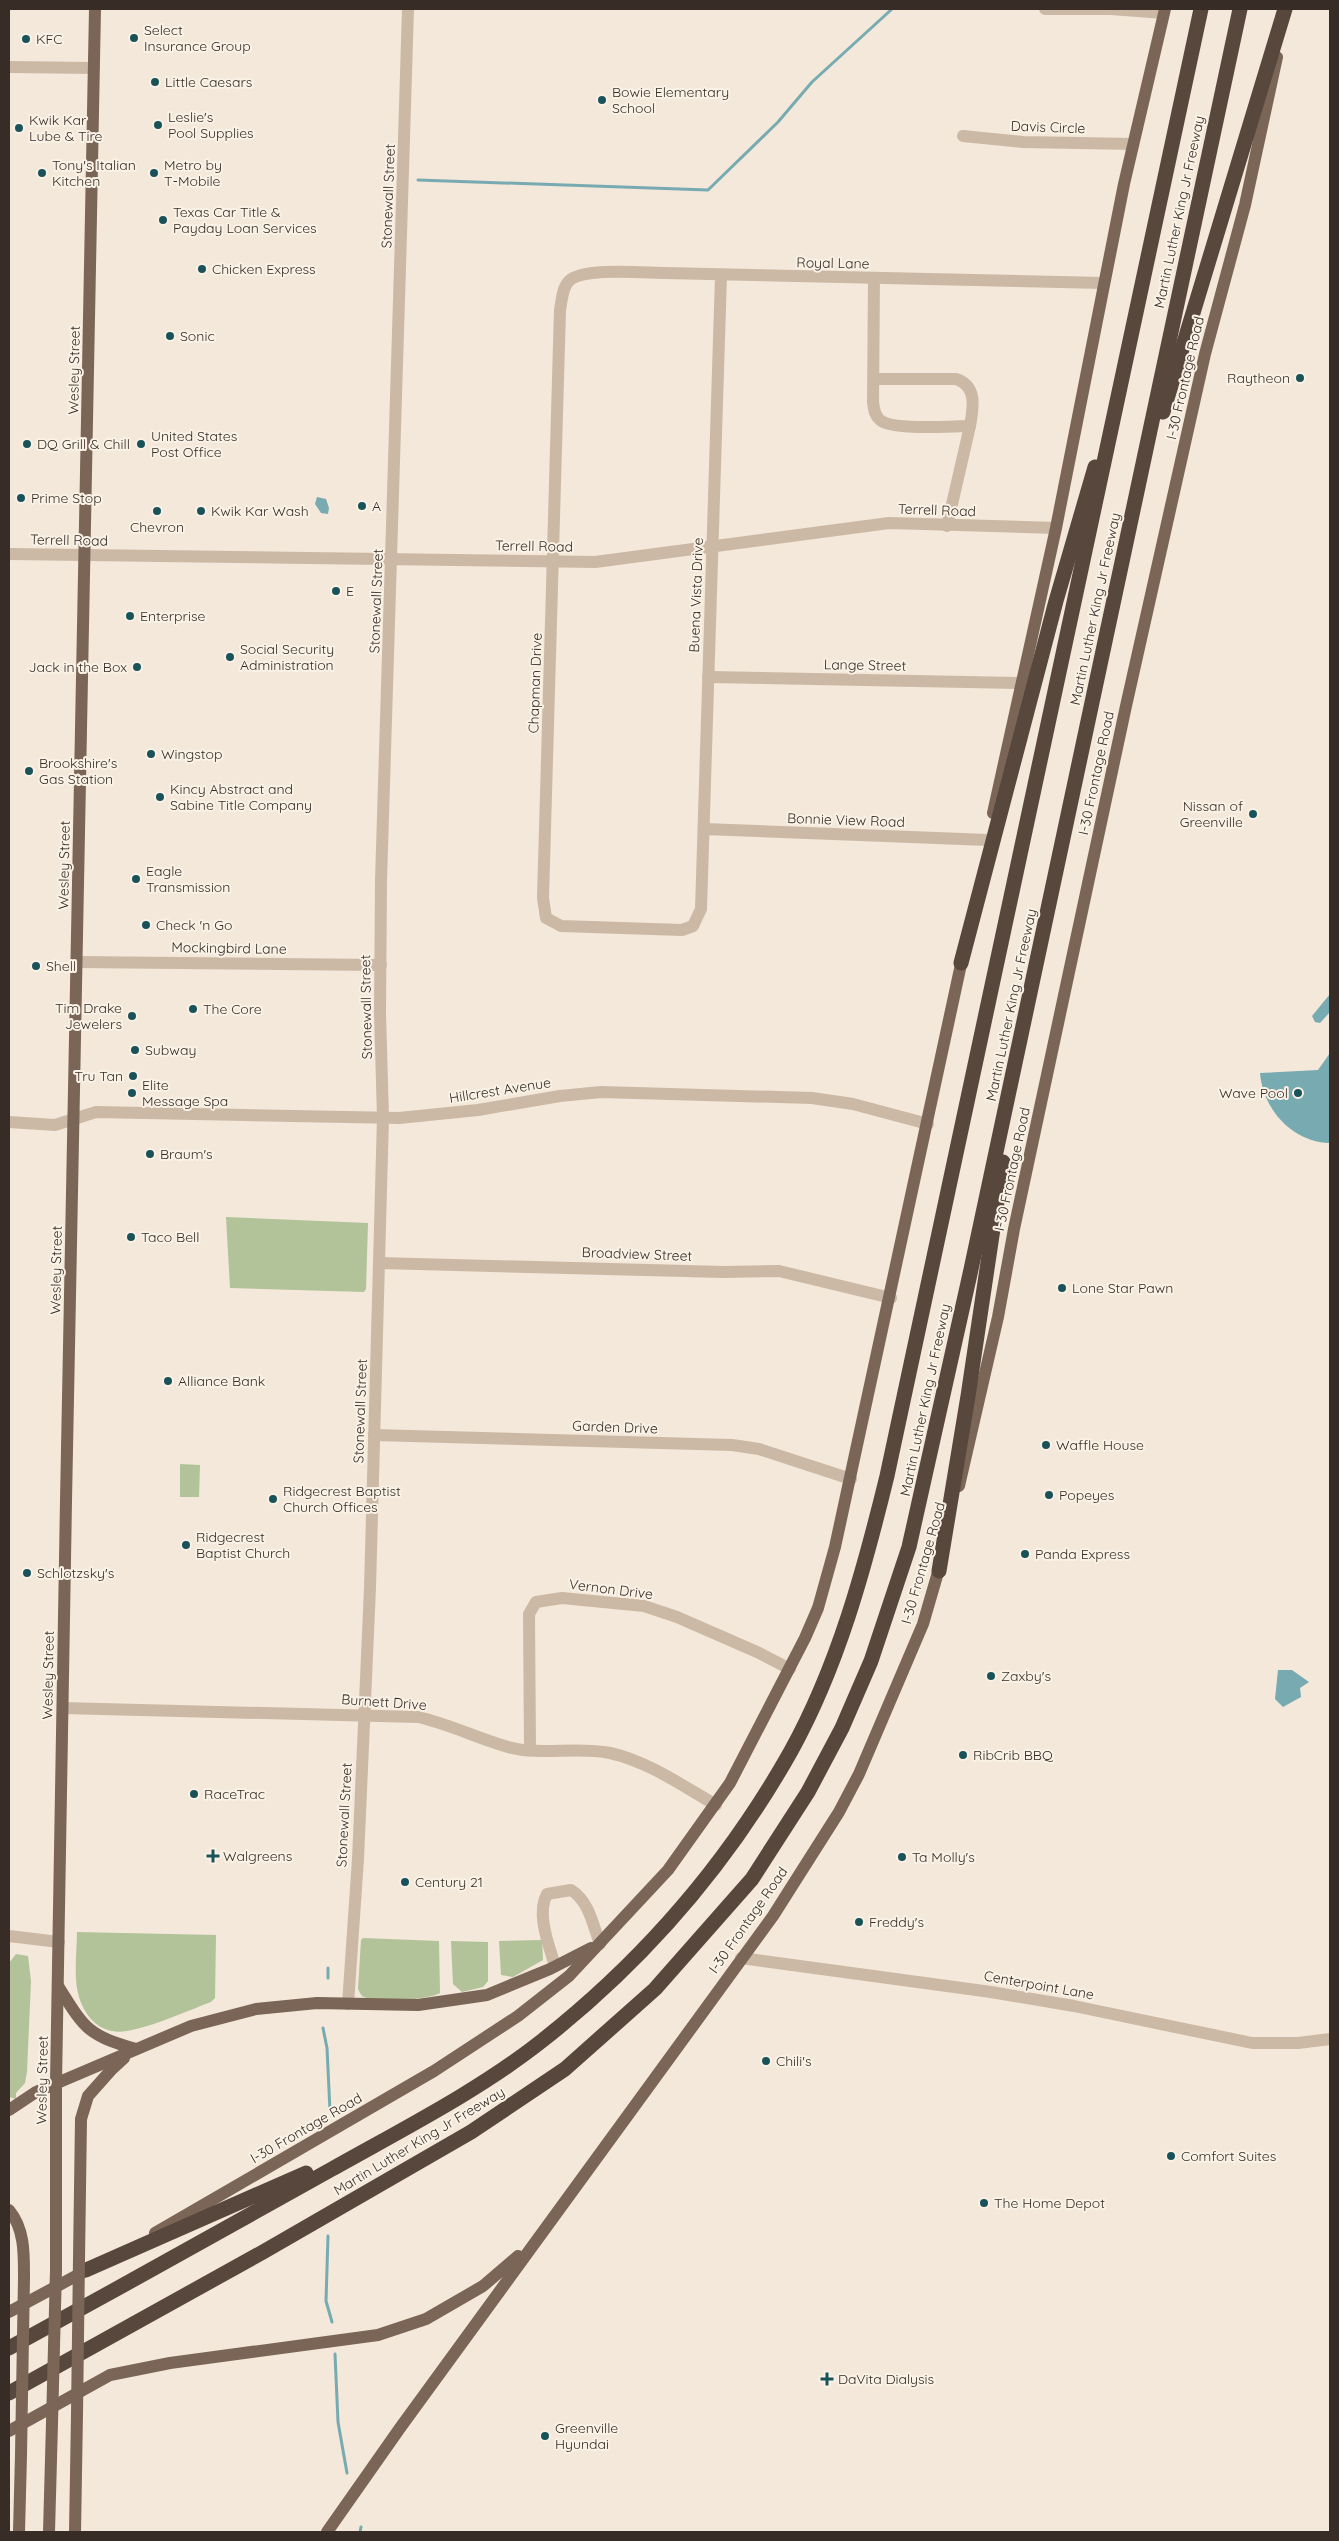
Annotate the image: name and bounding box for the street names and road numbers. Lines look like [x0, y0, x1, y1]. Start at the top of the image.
street label: Martin Luther King Jr Freeway [1150, 114, 1208, 310]
street label: Davis Circle [1010, 117, 1086, 137]
street label: Stonewall Street [377, 143, 399, 249]
street label: Royal Lane [796, 253, 870, 273]
street label: I-30 Frontage Road [1162, 315, 1208, 441]
street label: Wesley Street [64, 325, 84, 415]
street label: Terrell Road [898, 500, 976, 520]
street label: Martin Luther King Jr Freeway [1066, 511, 1124, 707]
street label: Terrell Road [30, 530, 108, 550]
street label: Terrell Road [495, 536, 573, 556]
street label: Buena Vista Drive [685, 537, 707, 653]
street label: Stonewall Street [365, 548, 387, 654]
street label: Chapman Drive [524, 632, 546, 734]
street label: Lange Street [824, 655, 907, 675]
street label: I-30 Frontage Road [1074, 709, 1118, 837]
street label: Bonnie View Road [787, 809, 905, 831]
street label: Wesley Street [54, 820, 74, 910]
street label: Martin Luther King Jr Freeway [982, 907, 1040, 1103]
street label: Mockingbird Lane [171, 938, 287, 958]
street label: Stonewall Street [356, 954, 376, 1059]
street label: Hillcrest Avenue [448, 1073, 552, 1107]
street label: I-30 Frontage Road [990, 1105, 1034, 1233]
street label: Wesley Street [46, 1225, 66, 1315]
street label: Broadview Street [581, 1243, 693, 1265]
street label: Martin Luther King Jr Freeway [896, 1302, 954, 1498]
street label: Stonewall Street [349, 1358, 371, 1464]
street label: Garden Drive [572, 1417, 658, 1437]
street label: I-30 Frontage Road [897, 1500, 949, 1626]
street label: Vernon Drive [568, 1575, 654, 1603]
street label: Wesley Street [38, 1630, 58, 1720]
street label: Burnett Drive [341, 1690, 427, 1714]
street label: Stonewall Street [332, 1762, 356, 1868]
street label: I-30 Frontage Road [704, 1863, 792, 1977]
street label: Centerpoint Lane [982, 1966, 1096, 2004]
street label: Wesley Street [32, 2035, 52, 2125]
street label: Martin Luther King Jr Freeway [330, 2083, 508, 2199]
street label: I-30 Frontage Road [247, 2089, 365, 2167]

